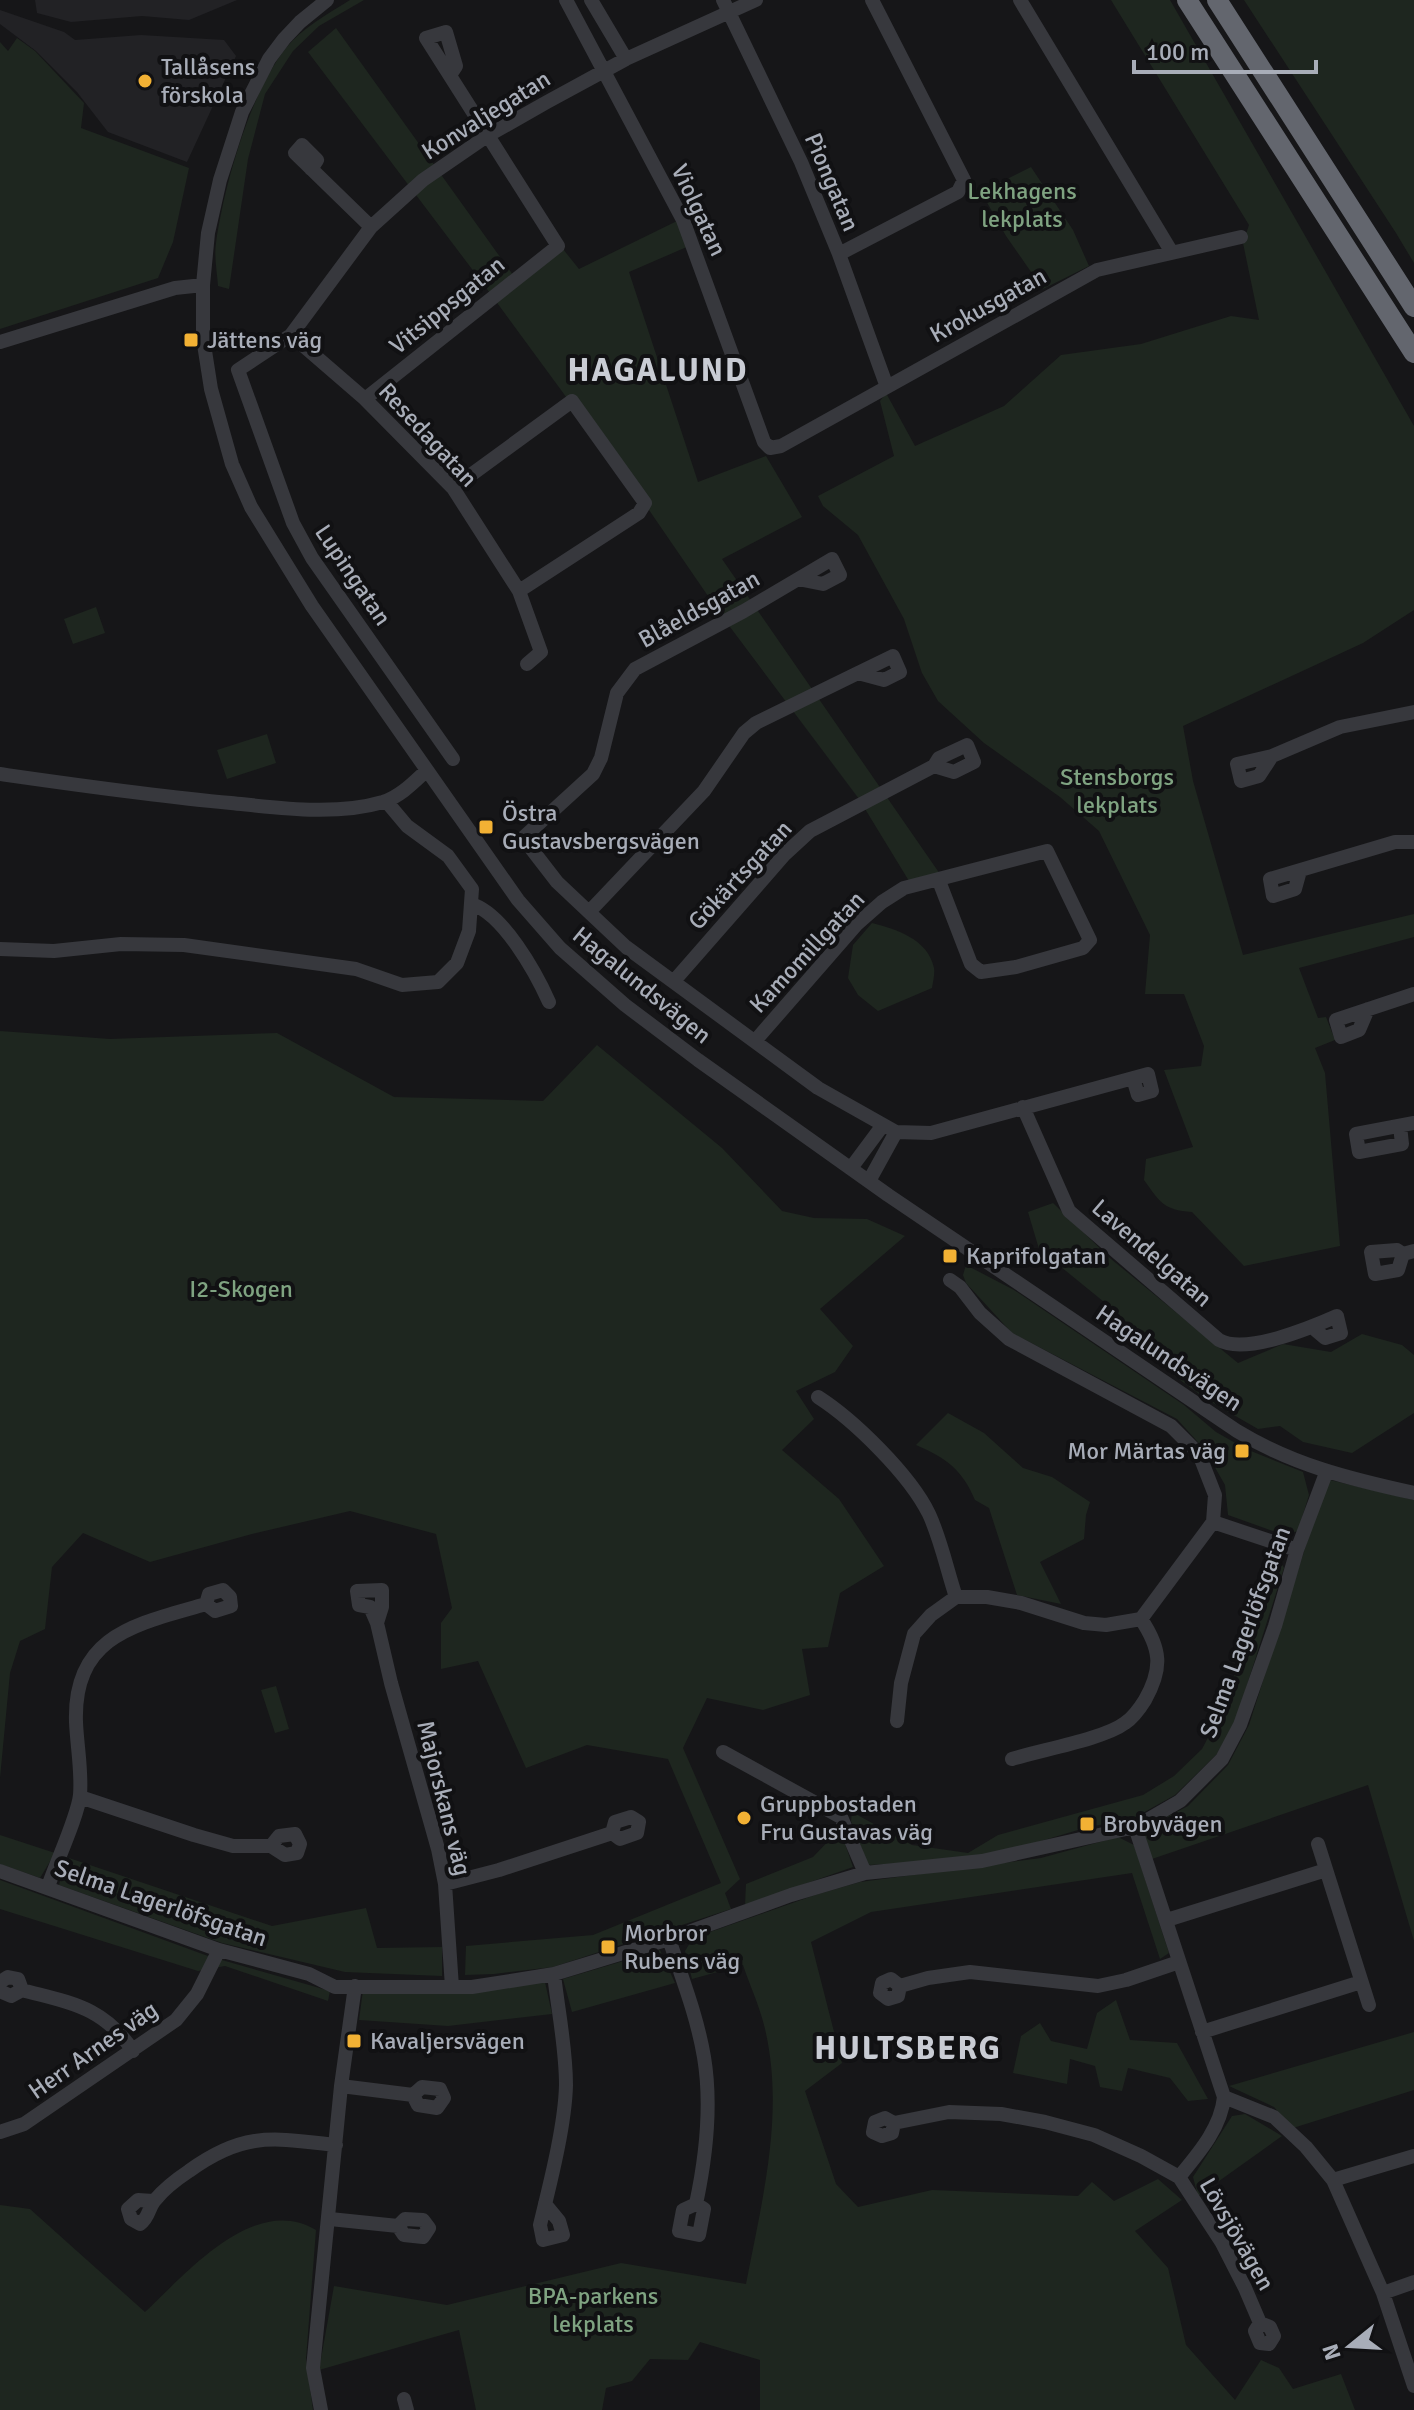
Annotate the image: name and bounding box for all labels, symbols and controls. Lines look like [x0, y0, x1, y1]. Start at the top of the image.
scale bar [1134, 24, 1316, 74]
text: 100 m [1146, 37, 1209, 67]
place label: Tallåsens förskola [161, 52, 255, 110]
street label: Konvaljegatan [416, 64, 556, 166]
marker: Tallåsens förskola [136, 72, 154, 90]
street label: Piongatan [798, 128, 866, 236]
street label: Violgatan [665, 159, 733, 261]
park label: Lekhagens lekplats [967, 176, 1077, 234]
street label: Vitsippsgatan [383, 249, 511, 361]
street label: Krokusgatan [924, 261, 1052, 349]
place label: Jättens väg [207, 325, 322, 355]
marker: Jättens väg [182, 331, 200, 349]
district label: HAGALUND [568, 351, 748, 390]
street label: Resedagatan [372, 377, 484, 493]
street label: Lupingatan [308, 519, 398, 631]
street label: Blåeldsgatan [633, 563, 765, 655]
park label: Stensborgs lekplats [1060, 762, 1174, 820]
place label: Östra Gustavsbergsvägen [502, 798, 700, 856]
street label: Gökärtsgatan [682, 814, 798, 936]
marker: Östra Gustavsbergsvägen [477, 818, 495, 836]
street label: Kamomillgatan [743, 885, 871, 1019]
street label: Hagalundsvägen [566, 920, 718, 1050]
street label: Lavendelgatan [1086, 1193, 1218, 1313]
place label: Kaprifolgatan [966, 1241, 1106, 1271]
marker: Kaprifolgatan [941, 1247, 959, 1265]
park label: I2-Skogen [189, 1274, 293, 1304]
street label: Hagalundsvägen [1090, 1298, 1248, 1418]
place label: Mor Märtas väg [1067, 1436, 1226, 1466]
marker: Mor Märtas väg [1233, 1442, 1251, 1460]
street label: Selma Lagerlöfsgatan [1193, 1522, 1297, 1742]
street label: Majorskans väg [410, 1717, 478, 1879]
place label: Gruppbostaden Fru Gustavas väg [760, 1789, 933, 1847]
marker: Gruppbostaden Fru Gustavas väg [735, 1809, 753, 1827]
place label: Brobyvägen [1103, 1809, 1223, 1839]
marker: Brobyvägen [1078, 1815, 1096, 1833]
street label: Selma Lagerlöfsgatan [51, 1853, 271, 1953]
place label: Morbror Rubens väg [624, 1918, 740, 1976]
marker: Morbror Rubens väg [599, 1938, 617, 1956]
street label: Herr Arnes väg [22, 1994, 164, 2106]
place label: Kavaljersvägen [370, 2026, 525, 2056]
district label: HULTSBERG [814, 2029, 1002, 2068]
marker: Kavaljersvägen [345, 2032, 363, 2050]
street label: Lövsjövägen [1193, 2172, 1281, 2296]
park label: BPA-parkens lekplats [528, 2281, 658, 2339]
north arrow [1310, 2306, 1390, 2386]
text: N [1316, 2341, 1347, 2363]

